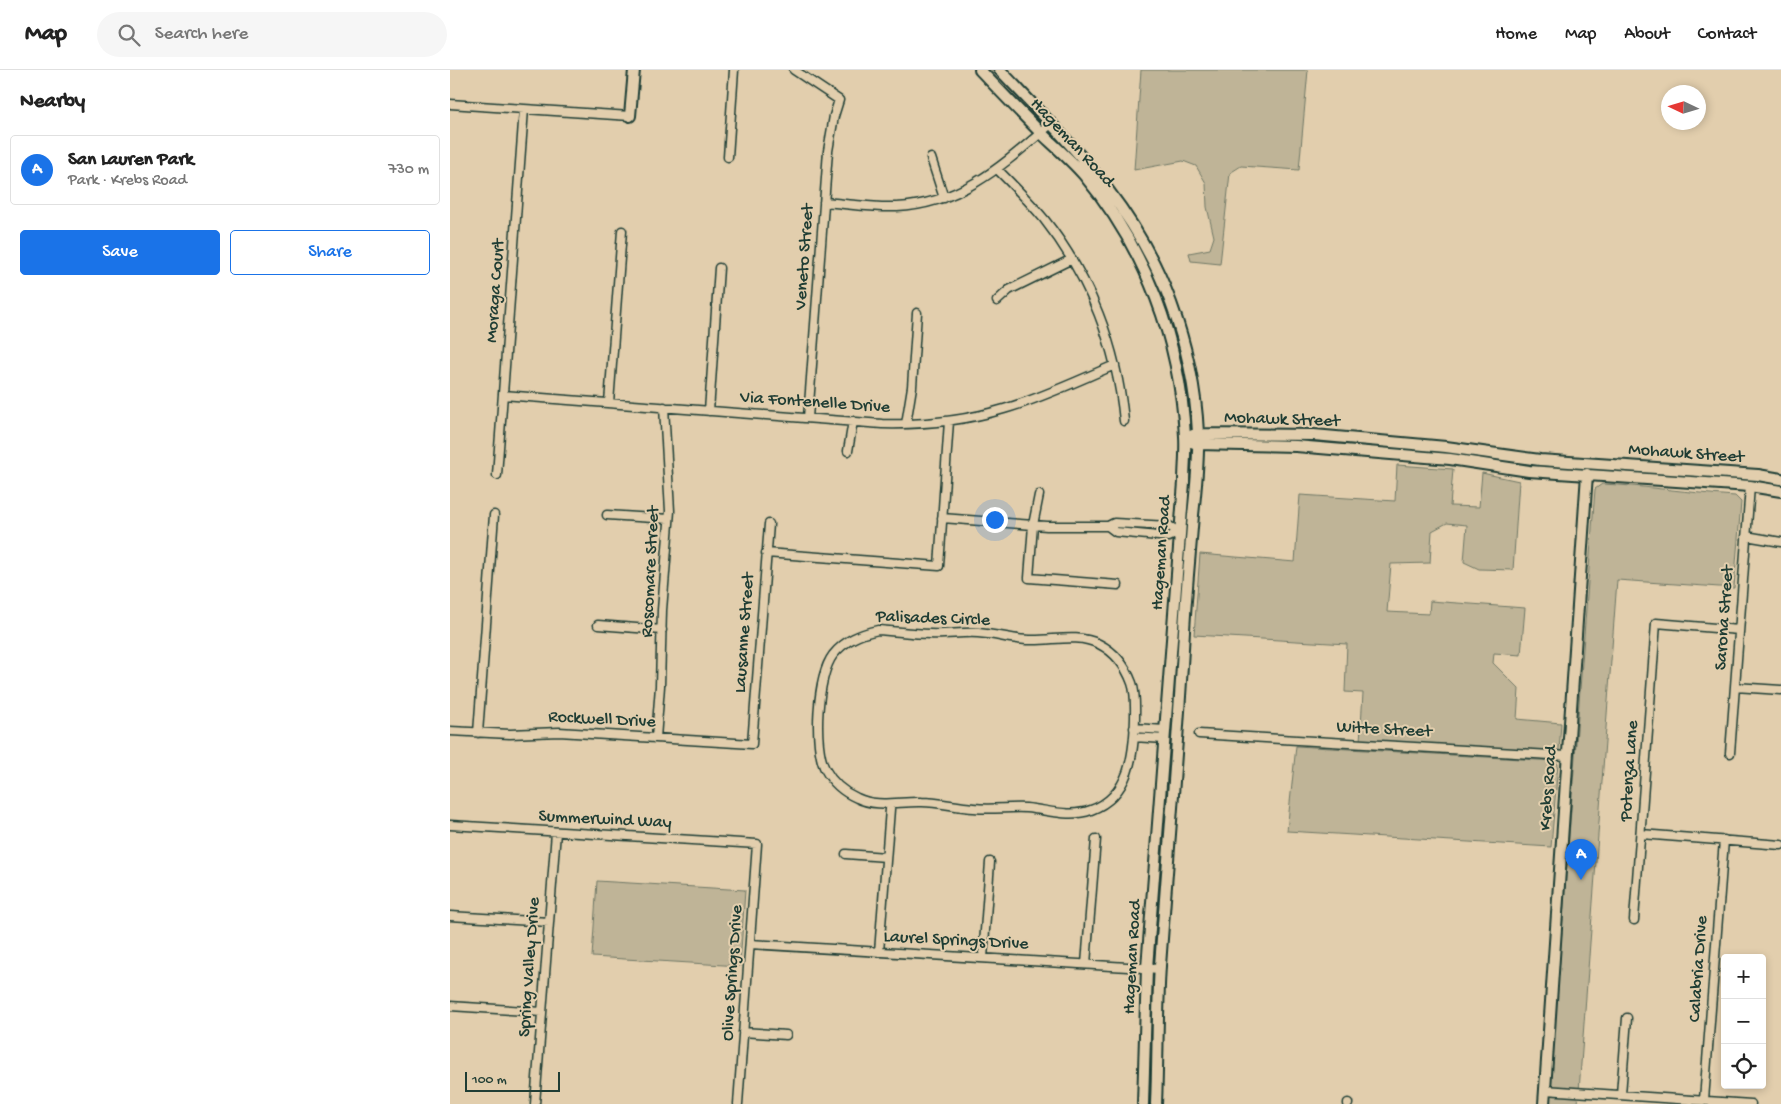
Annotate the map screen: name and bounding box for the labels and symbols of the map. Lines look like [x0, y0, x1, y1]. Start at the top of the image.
north arrow [1661, 85, 1706, 130]
street label: Hageman Road [1025, 94, 1120, 193]
street label: Veneto Street [791, 202, 819, 312]
street label: Moraga Court [482, 237, 510, 344]
street label: Via Fontenelle Drive [738, 387, 891, 419]
street label: Mohawk Street [1224, 407, 1342, 433]
street label: Mohawk Street [1628, 439, 1746, 469]
street label: Hageman Road [1148, 494, 1177, 611]
street label: Roscomare Street [637, 504, 665, 638]
your location [982, 507, 1008, 533]
street label: Sarona Street [1711, 563, 1739, 671]
street label: Lausanne Street [730, 571, 760, 694]
street label: Palisades Circle [874, 606, 991, 632]
street label: Rockwell Drive [548, 707, 657, 733]
street label: Witte Street [1336, 717, 1434, 743]
street label: Potenza Lane [1616, 719, 1644, 823]
street label: Krebs Road [1536, 743, 1563, 831]
street label: Summerwind Way [538, 806, 672, 834]
pin: A [1565, 839, 1597, 880]
street label: Spring Valley Drive [515, 896, 545, 1038]
street label: Hageman Road [1120, 898, 1147, 1015]
street label: Olive Springs Drive [718, 903, 748, 1042]
street label: Calabria Drive [1685, 914, 1713, 1023]
street label: Laurel Springs Drive [883, 927, 1030, 955]
scale bar [465, 1069, 560, 1092]

